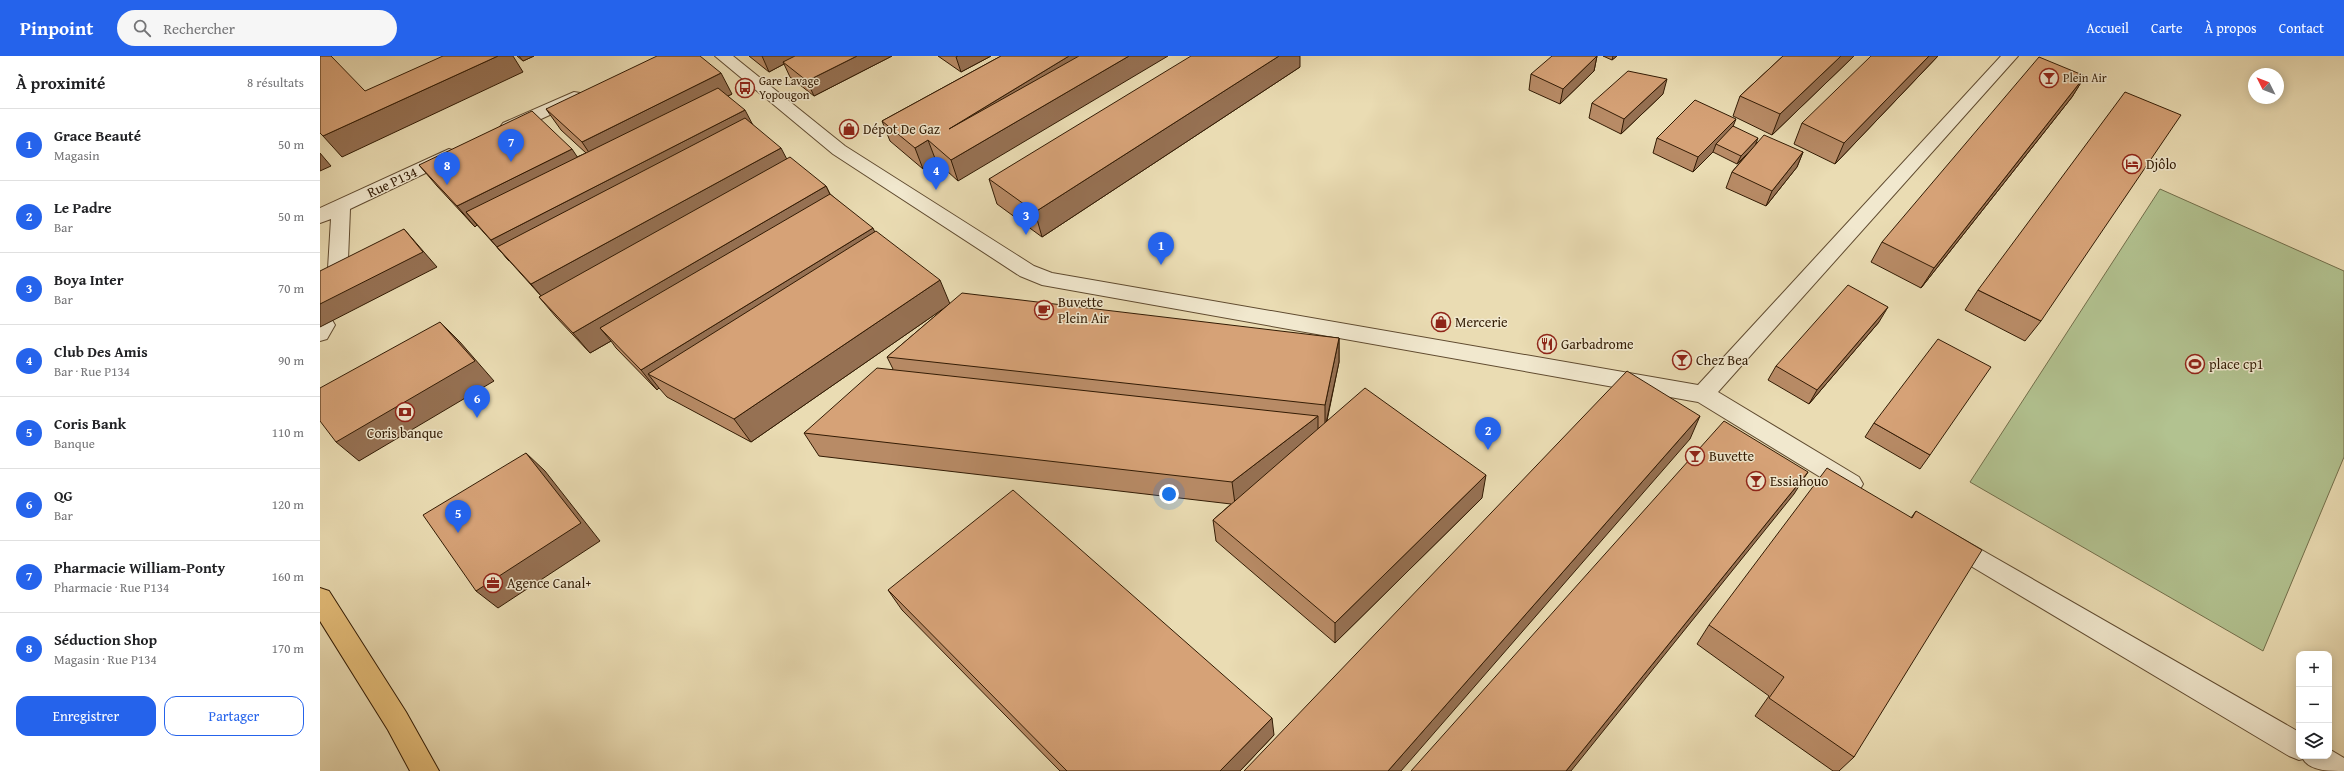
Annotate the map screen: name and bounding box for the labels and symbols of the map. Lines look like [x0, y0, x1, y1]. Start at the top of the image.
bar icon: Plein Air [2038, 67, 2060, 89]
north arrow [2248, 68, 2284, 104]
place label: Plein Air [2063, 69, 2107, 86]
place label: Gare Lavage Yopougon [759, 72, 819, 103]
bus stop icon: Gare Lavage Yopougon [734, 77, 756, 99]
shop icon: Dépot De Gaz [838, 118, 860, 140]
place label: Dépot De Gaz [863, 119, 940, 139]
pin: 7 [498, 129, 524, 162]
pin: 8 [434, 152, 460, 185]
hotel icon: Djôlo [2121, 153, 2143, 175]
place label: Djôlo [2146, 154, 2176, 174]
pin: 4 [923, 157, 949, 190]
street label: Rue P134 [364, 162, 420, 202]
pin: 3 [1013, 202, 1039, 235]
pin: 1 [1148, 232, 1174, 265]
place label: Buvette Plein Air [1058, 292, 1109, 328]
cafe icon: Buvette Plein Air [1033, 299, 1055, 321]
shop icon: Mercerie [1430, 311, 1452, 333]
place label: Mercerie [1455, 312, 1508, 332]
restaurant icon: Garbadrome [1536, 333, 1558, 355]
place label: Garbadrome [1561, 334, 1634, 354]
bar icon: Chez Bea [1671, 349, 1693, 371]
place label: Chez Bea [1696, 350, 1749, 370]
sports icon: place cp1 [2184, 353, 2206, 375]
place label: place cp1 [2209, 354, 2263, 374]
pin: 6 [464, 385, 490, 418]
bank icon: Coris banque [394, 401, 416, 423]
pin: 2 [1475, 417, 1501, 450]
place label: Coris banque [367, 423, 444, 443]
bar icon: Buvette [1684, 445, 1706, 467]
place label: Buvette [1709, 446, 1755, 466]
bar icon: Essiahouo [1745, 470, 1767, 492]
place label: Essiahouo [1770, 471, 1828, 491]
your location [1159, 484, 1179, 504]
pin: 5 [445, 500, 471, 533]
office icon: Agence Canal+ [482, 572, 504, 594]
place label: Agence Canal+ [507, 573, 591, 593]

